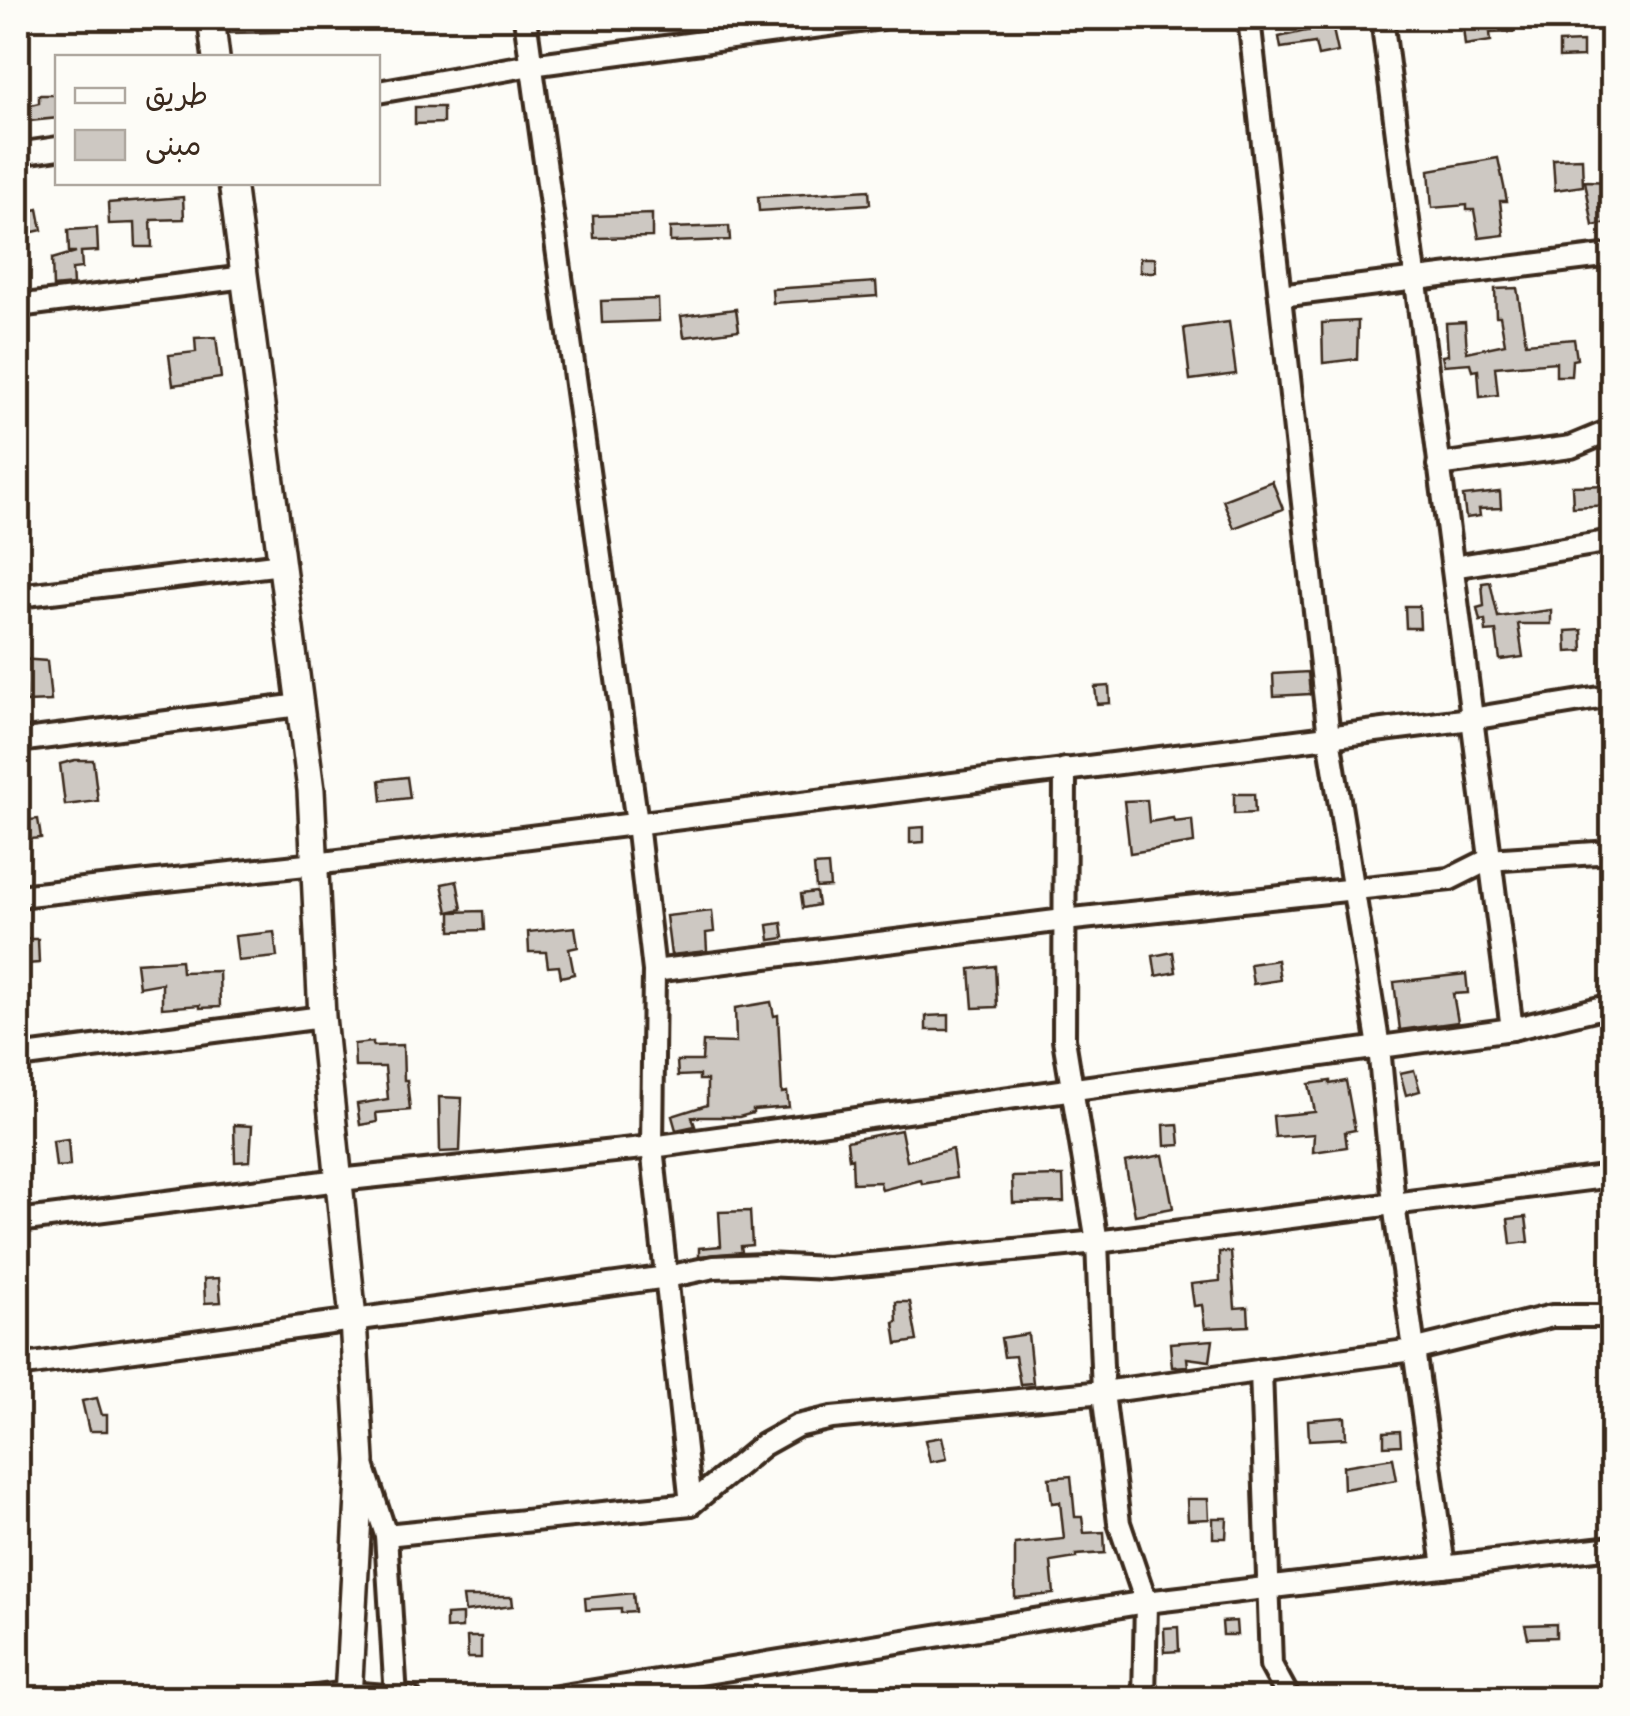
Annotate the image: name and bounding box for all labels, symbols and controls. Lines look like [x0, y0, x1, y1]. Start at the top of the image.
legend [55, 55, 380, 185]
text: طريق [145, 73, 208, 113]
text: مبنى [145, 123, 201, 164]

